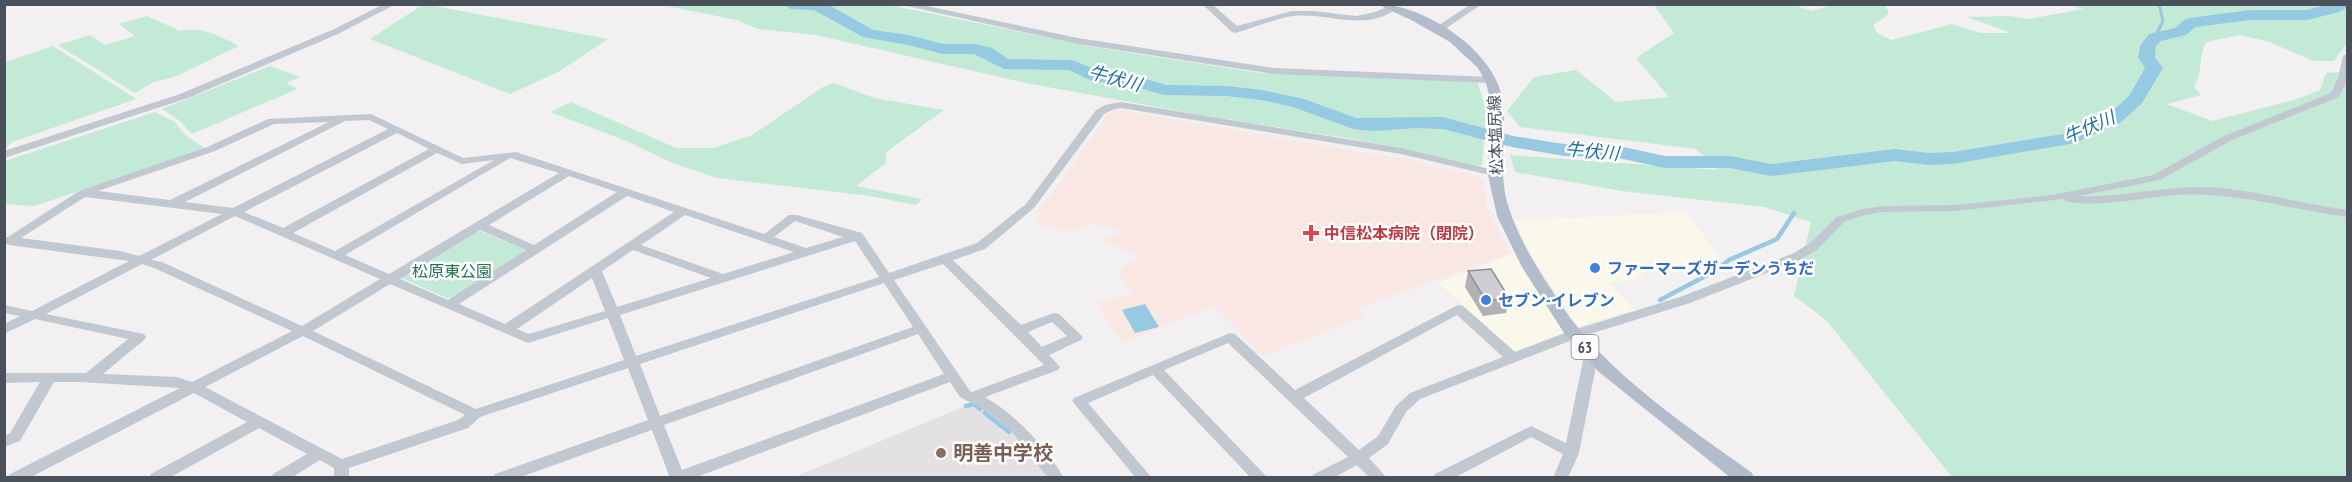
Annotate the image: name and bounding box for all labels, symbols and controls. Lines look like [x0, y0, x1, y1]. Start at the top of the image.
water label: 牛伏川 [1086, 60, 1146, 97]
street label: 松本塩尻線 [1484, 95, 1506, 175]
water label: 牛伏川 [2060, 105, 2120, 148]
water label: 牛伏川 [1564, 137, 1622, 165]
place label: 中信松本病院（閉院） [1324, 223, 1484, 243]
marker: 中信松本病院（閉院） [1302, 224, 1320, 242]
place label: ファーマーズガーデンうちだ [1607, 258, 1814, 278]
park label: 松原東公園 [412, 261, 492, 281]
marker: ファーマーズガーデンうちだ [1588, 261, 1602, 275]
place label: セブン-イレブン [1498, 290, 1615, 310]
marker: セブン-イレブン [1479, 293, 1493, 307]
road number: 63 [1572, 335, 1598, 359]
place label: 明善中学校 [953, 440, 1053, 466]
marker: 明善中学校 [934, 446, 948, 460]

